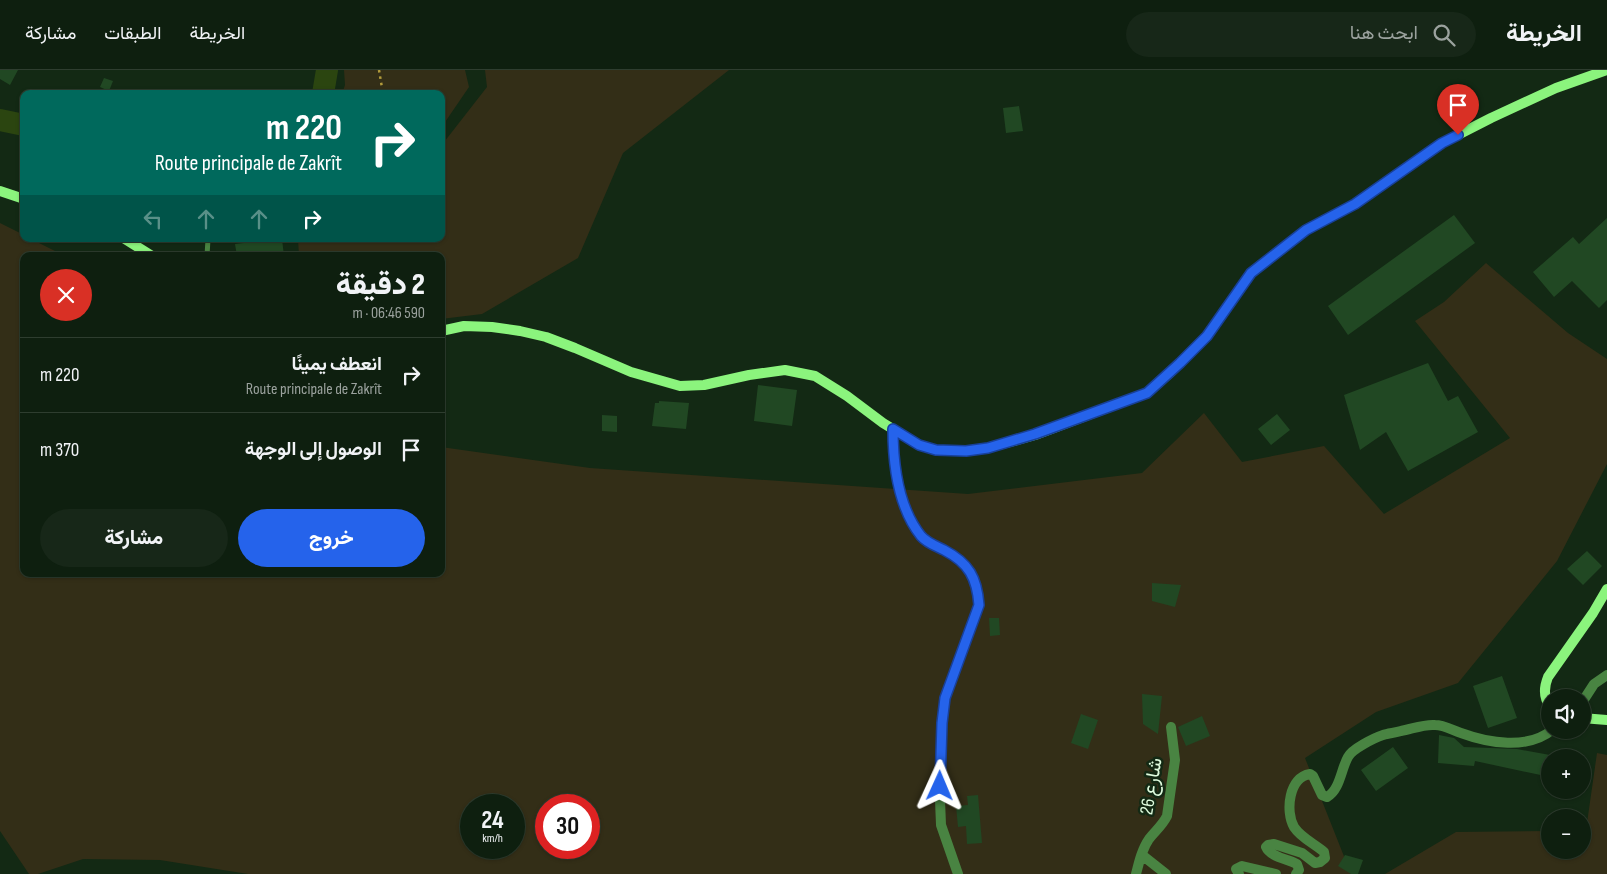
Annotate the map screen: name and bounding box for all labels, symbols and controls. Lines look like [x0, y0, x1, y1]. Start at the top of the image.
search box [1126, 12, 1476, 57]
text: الخريطة [1506, 19, 1582, 48]
icon: search [1430, 21, 1458, 49]
text: ابحث هنا [1350, 22, 1418, 45]
text: مشاركة [25, 23, 76, 44]
text: الطبقات [104, 23, 161, 44]
text: الخريطة [189, 23, 245, 44]
pin [1437, 84, 1479, 135]
icon: arrive [1444, 91, 1472, 119]
text: 220 m [266, 107, 342, 150]
icon: right [360, 110, 425, 175]
text: Route principale de Zakrît [155, 150, 342, 177]
icon: left [139, 205, 167, 233]
icon: ahead [192, 205, 220, 233]
icon: ahead [245, 205, 273, 233]
icon: right [298, 205, 326, 233]
text: 2 دقيقة [336, 267, 425, 303]
button: close [40, 269, 92, 321]
text: 590 m · 06:46 [352, 304, 425, 323]
text: انعطف يمينًا [291, 353, 382, 376]
icon: right [397, 361, 425, 389]
text: 220 m [40, 364, 79, 387]
text: Route principale de Zakrît [246, 380, 382, 399]
icon: arrive [397, 436, 425, 464]
text: الوصول إلى الوجهة [245, 438, 382, 461]
text: 370 m [40, 439, 79, 462]
button: مشاركة [40, 509, 228, 567]
button: خروج [238, 509, 425, 567]
map controls [1541, 689, 1591, 859]
button: sound [1541, 689, 1591, 739]
button: + [1541, 749, 1591, 799]
street label: شارع 26 [1135, 756, 1168, 817]
position arrow [913, 759, 965, 811]
speed limit sign: 30 [535, 794, 600, 859]
text: 24 [481, 805, 504, 836]
button: − [1541, 809, 1591, 859]
text: km/h [482, 831, 503, 846]

